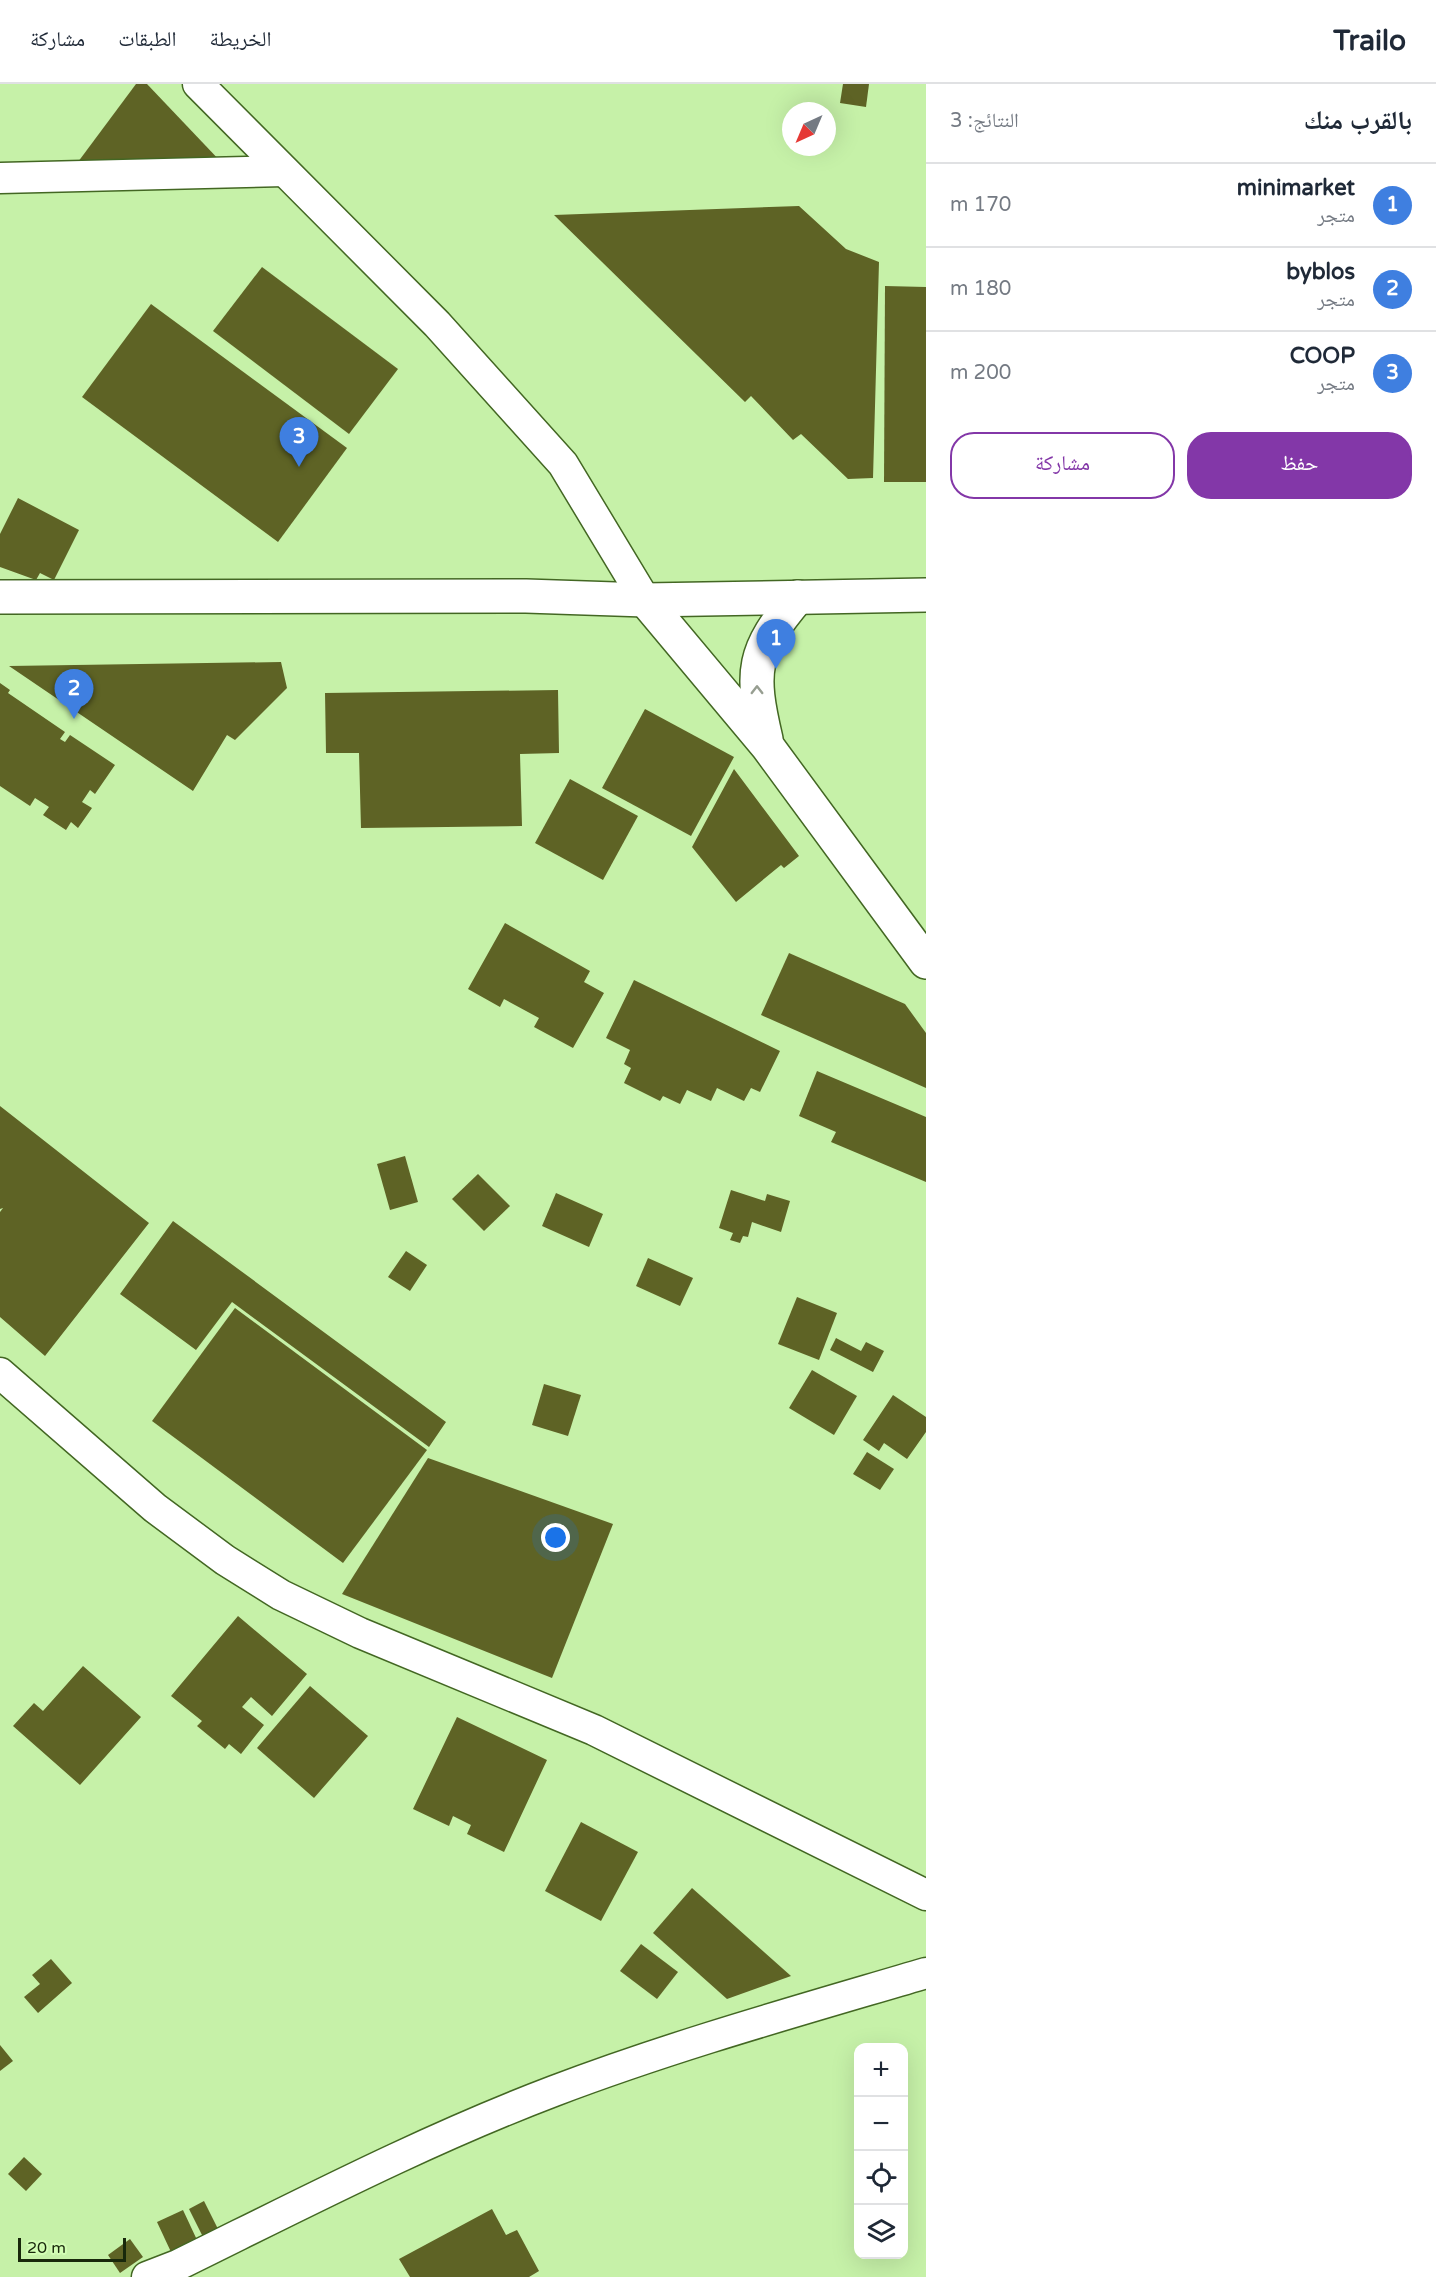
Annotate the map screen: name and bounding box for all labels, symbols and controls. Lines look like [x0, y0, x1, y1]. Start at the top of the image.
text: Trailo [1333, 24, 1406, 58]
text: مشاركة [30, 27, 85, 52]
text: الطبقات [118, 27, 177, 52]
text: الخريطة [210, 27, 271, 52]
north arrow [782, 102, 836, 156]
text: بالقرب منك [1304, 105, 1412, 136]
text: النتائج: 3 [950, 109, 1019, 133]
text: minimarket [1237, 175, 1355, 201]
text: 170 m [950, 193, 1011, 217]
text: 1 [1386, 193, 1399, 217]
text: متجر [1317, 204, 1355, 228]
text: byblos [1286, 259, 1355, 285]
text: 180 m [950, 277, 1011, 301]
text: 2 [1386, 277, 1399, 301]
text: متجر [1317, 288, 1355, 312]
text: COOP [1290, 343, 1355, 369]
text: 200 m [950, 361, 1011, 385]
text: 3 [1386, 361, 1399, 385]
text: متجر [1317, 372, 1355, 396]
pin: 3 [280, 418, 318, 467]
button: مشاركة [950, 432, 1175, 499]
button: حفظ [1187, 432, 1412, 499]
pin: 1 [756, 620, 796, 669]
pin: 2 [54, 670, 94, 719]
one-way arrow [751, 685, 763, 694]
your location [541, 1523, 570, 1552]
map controls [854, 2043, 908, 2259]
button: + [854, 2043, 908, 2097]
button: − [854, 2097, 908, 2151]
button: locate [854, 2151, 908, 2205]
button: layers [854, 2205, 908, 2259]
scale bar [18, 2235, 126, 2262]
text: 20 m [27, 2238, 66, 2258]

